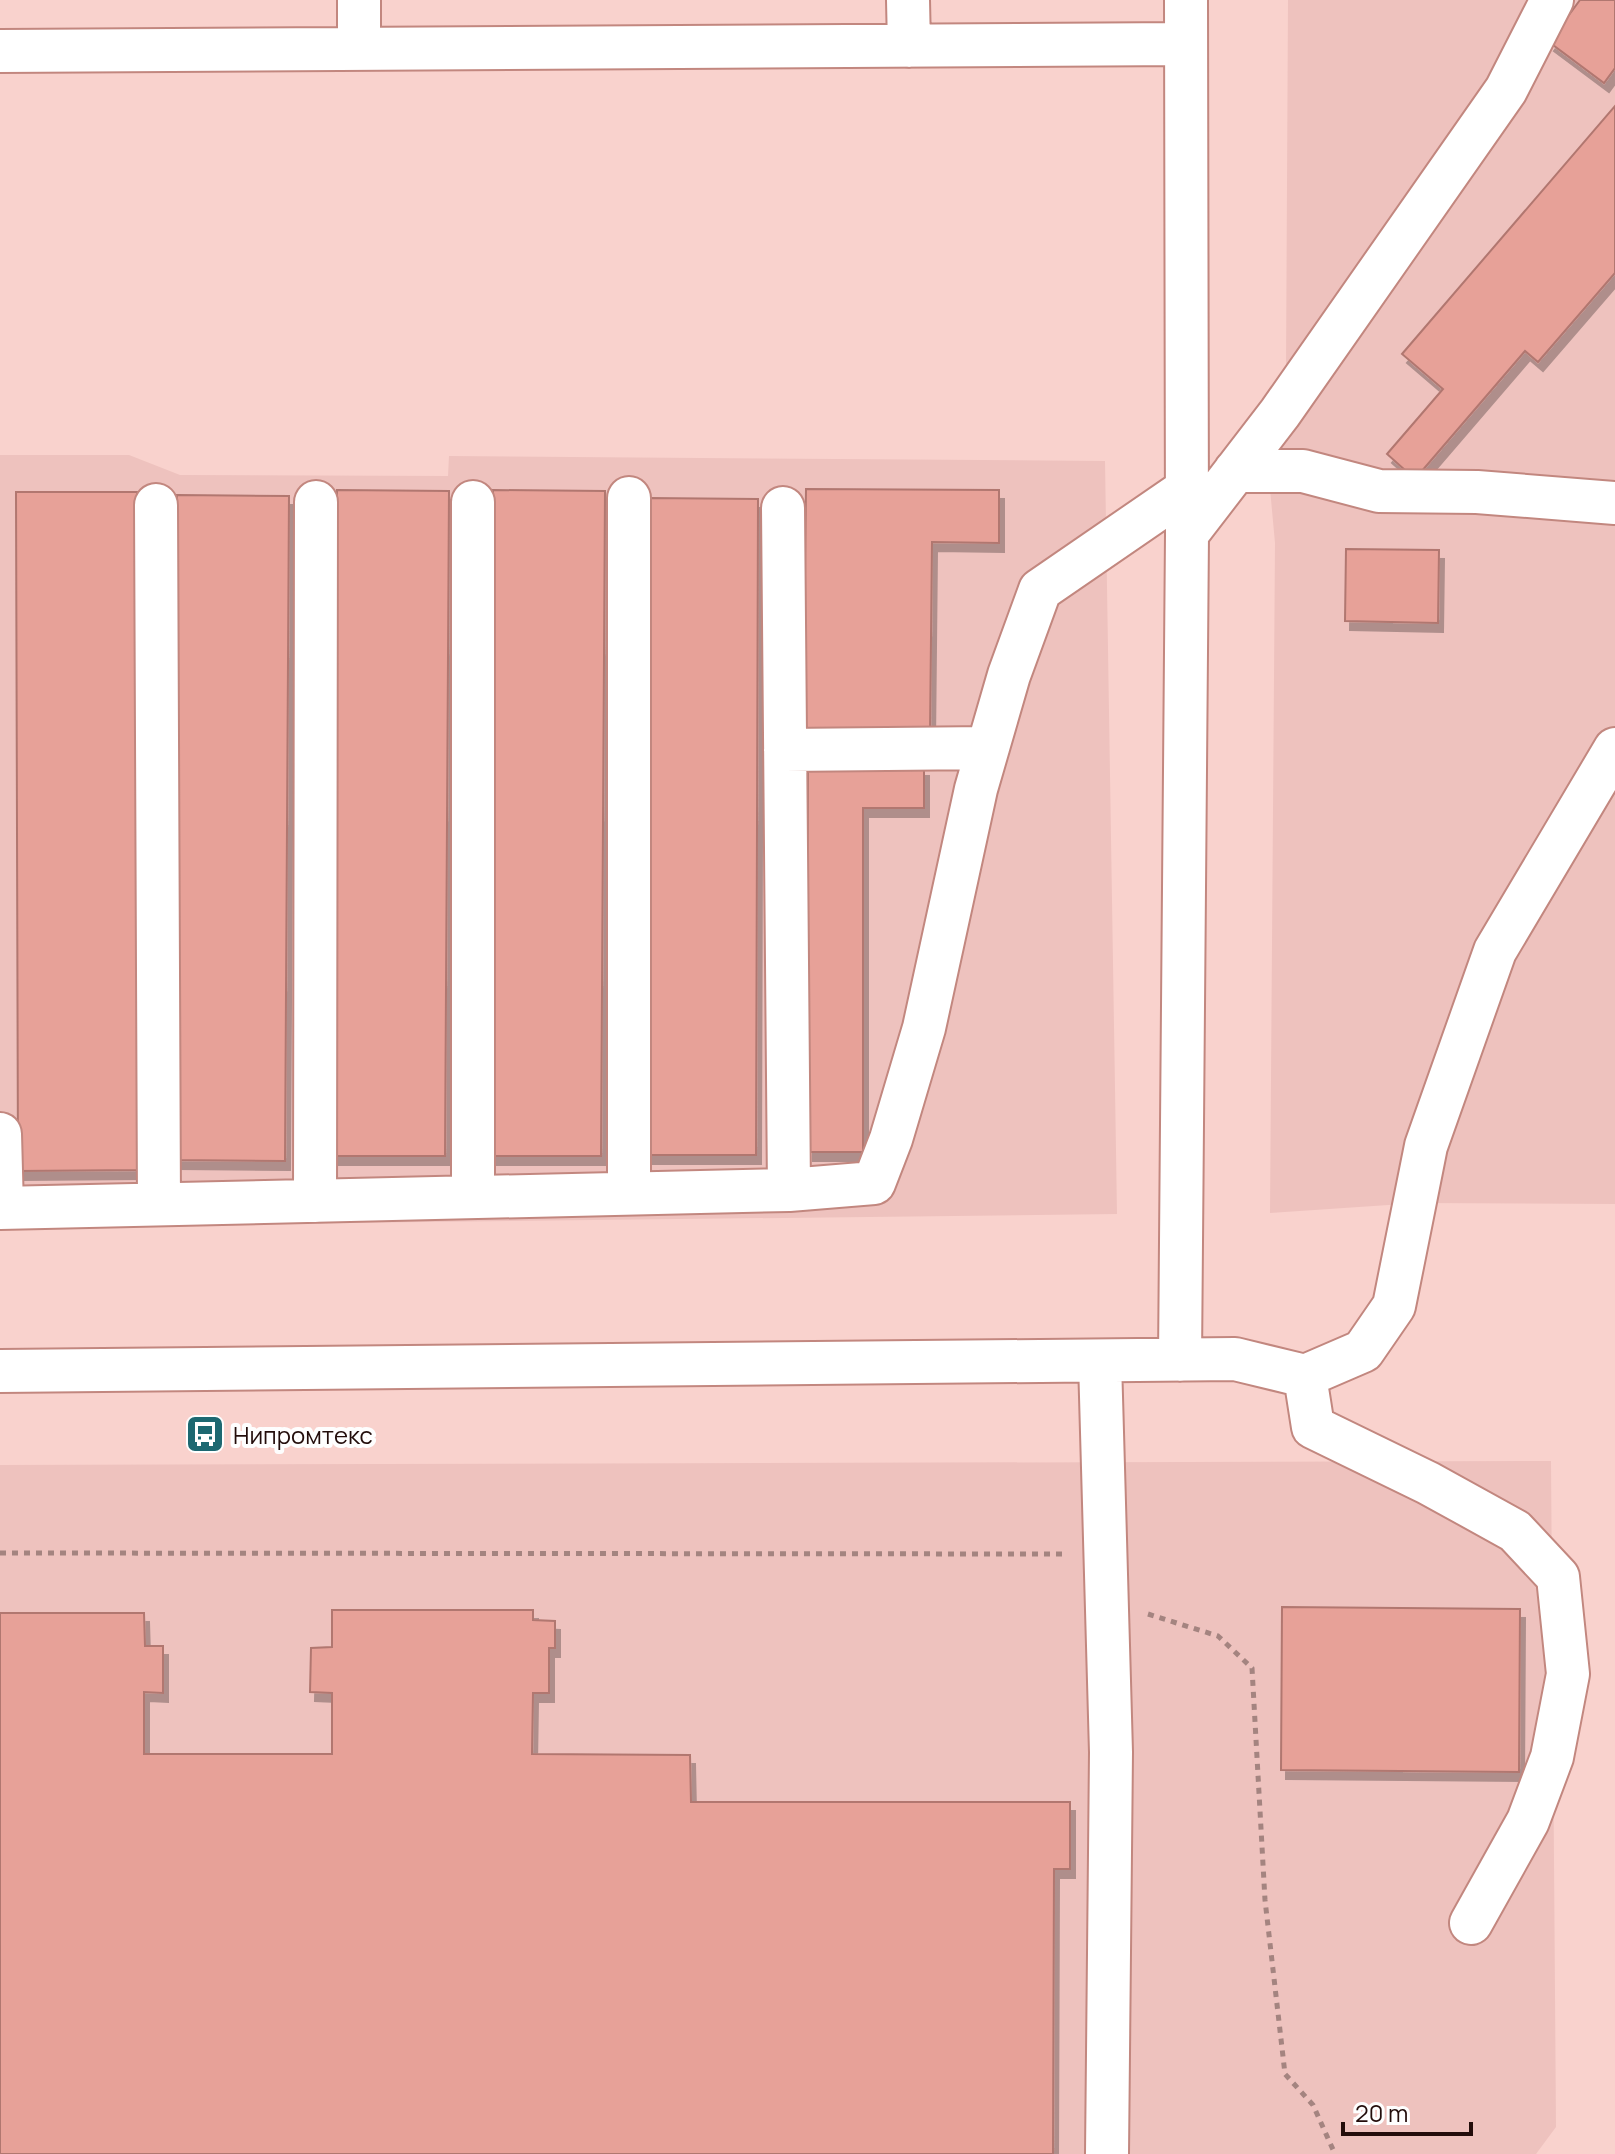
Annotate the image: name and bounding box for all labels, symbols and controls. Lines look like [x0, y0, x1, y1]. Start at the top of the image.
bus stop icon: Нипромтекс [184, 1413, 226, 1455]
place label: Нипромтекс [233, 1418, 373, 1451]
scale bar [1343, 2086, 1471, 2136]
text: 20 m [1355, 2096, 1408, 2129]

